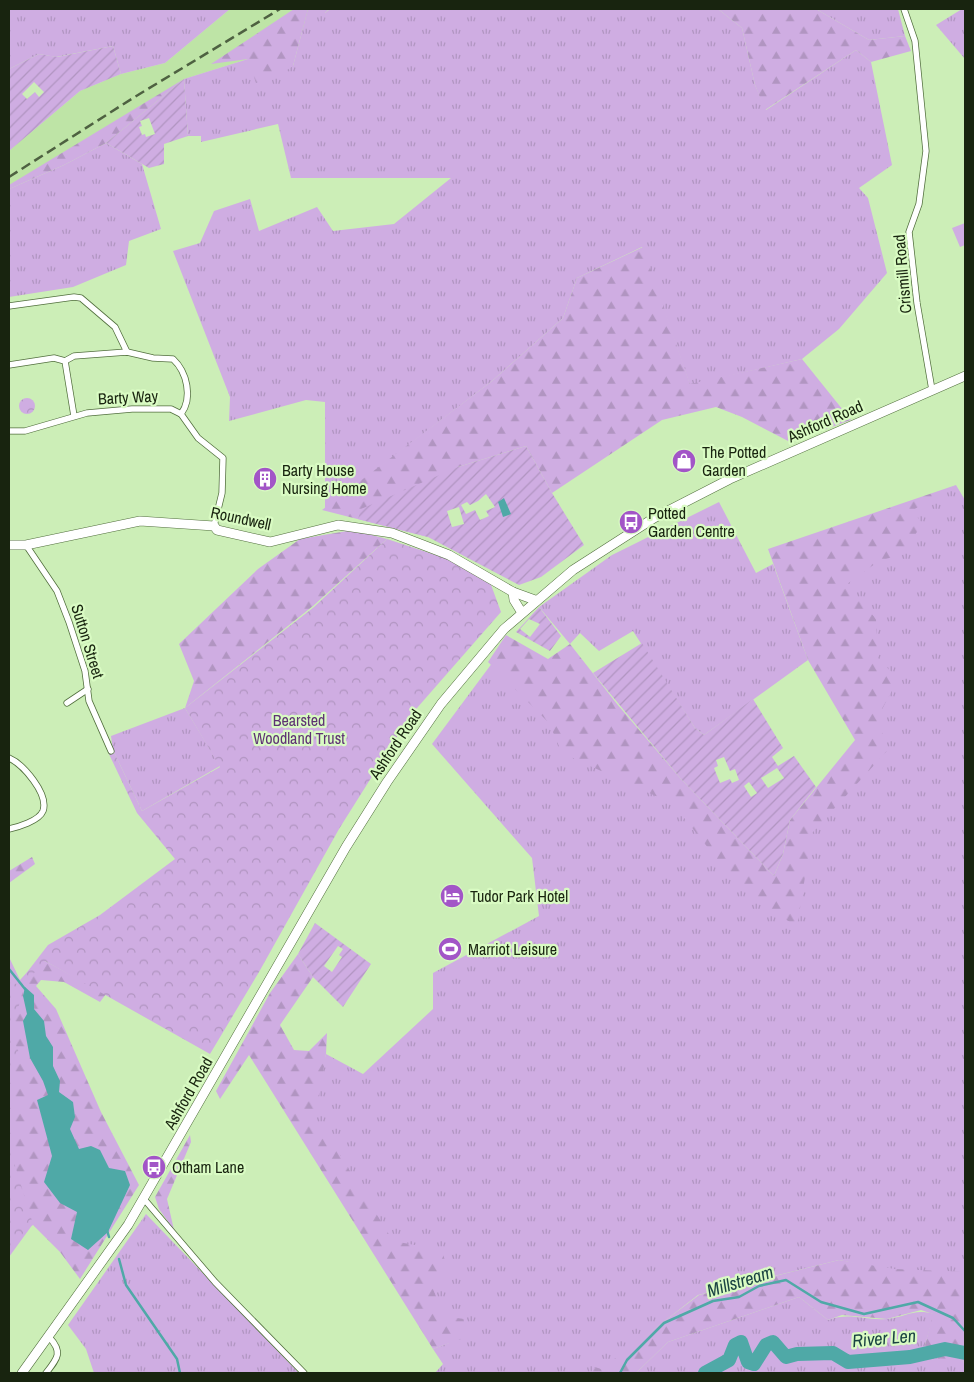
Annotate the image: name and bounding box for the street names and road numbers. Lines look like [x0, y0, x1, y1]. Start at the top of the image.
street label: Crismill Road [888, 233, 916, 315]
street label: Barty Way [97, 384, 159, 410]
street label: Ashford Road [783, 395, 866, 448]
street label: Roundwell [209, 501, 273, 535]
street label: Sutton Street [66, 601, 110, 681]
street label: Ashford Road [363, 705, 427, 784]
street label: Ashford Road [158, 1053, 218, 1134]

